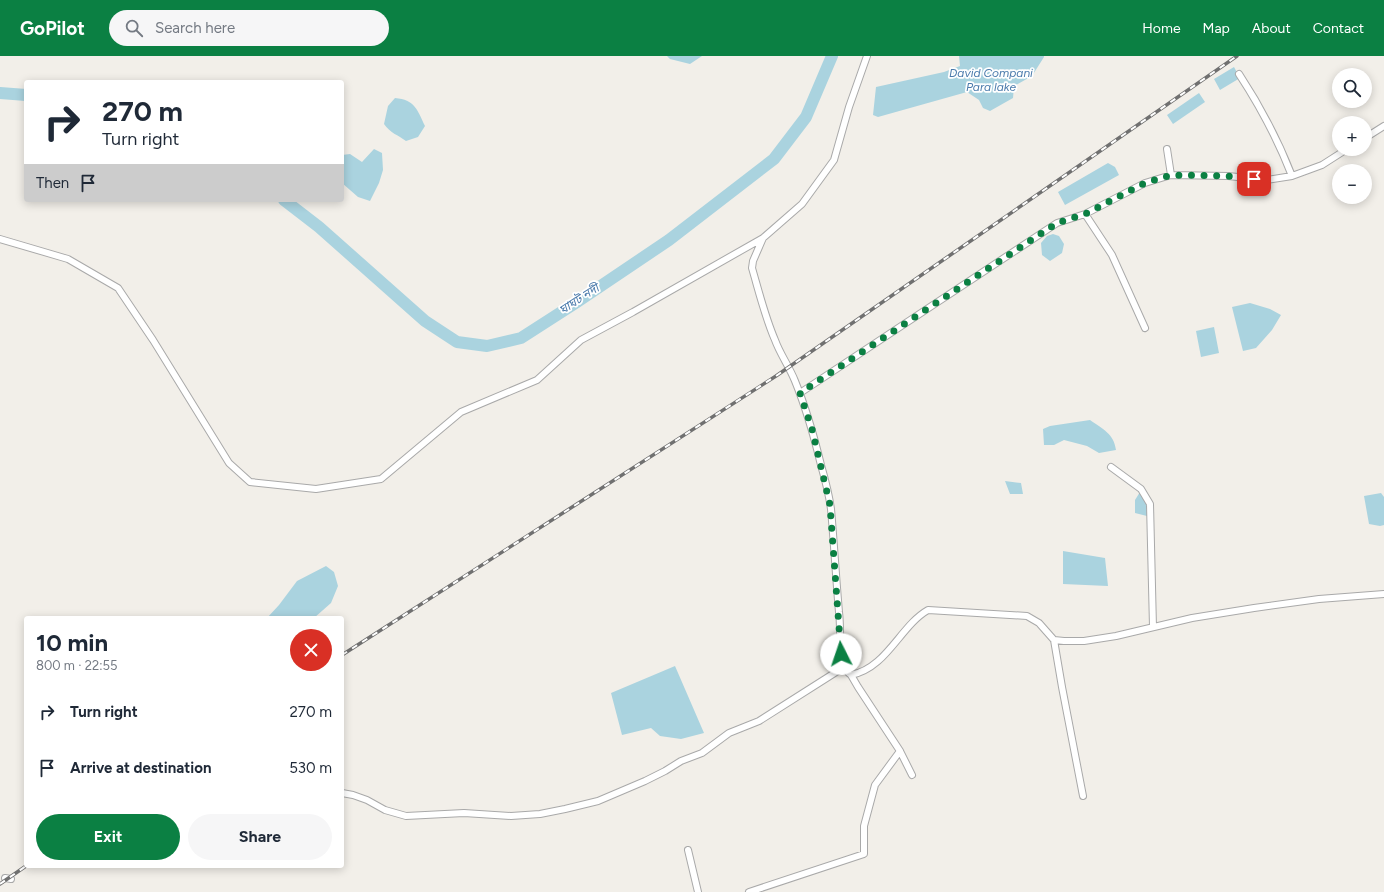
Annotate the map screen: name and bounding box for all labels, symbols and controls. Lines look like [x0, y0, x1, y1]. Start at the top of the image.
search box [109, 10, 389, 46]
text: GoPilot [20, 17, 85, 40]
icon: search [123, 17, 145, 39]
text: Search here [155, 19, 235, 37]
text: Home [1142, 20, 1181, 37]
text: Map [1203, 20, 1230, 37]
text: About [1252, 20, 1291, 37]
text: Contact [1313, 20, 1364, 37]
water label: David Compani Para lake [949, 66, 1033, 94]
map controls [1332, 68, 1372, 204]
button: search [1332, 68, 1372, 108]
text: 270 m [102, 94, 183, 128]
icon: right [36, 96, 88, 148]
button: + [1332, 116, 1372, 156]
text: Turn right [102, 128, 179, 150]
pin [1237, 162, 1271, 196]
button: − [1332, 164, 1372, 204]
icon: arrive [1243, 168, 1265, 190]
icon: arrive [77, 172, 99, 194]
text: Then [36, 174, 69, 192]
water label: ঘাঘট নদী [556, 279, 604, 317]
text: 10 min [36, 628, 108, 657]
button: close [290, 629, 332, 671]
position arrow [820, 633, 862, 675]
text: 800 m · 22:55 [36, 658, 117, 673]
icon: right [36, 701, 58, 723]
text: Turn right [70, 703, 138, 721]
text: 270 m [289, 703, 332, 721]
icon: arrive [36, 757, 58, 779]
text: Arrive at destination [70, 759, 211, 777]
text: 530 m [289, 759, 332, 777]
button: Exit [36, 814, 180, 860]
button: Share [188, 814, 332, 860]

